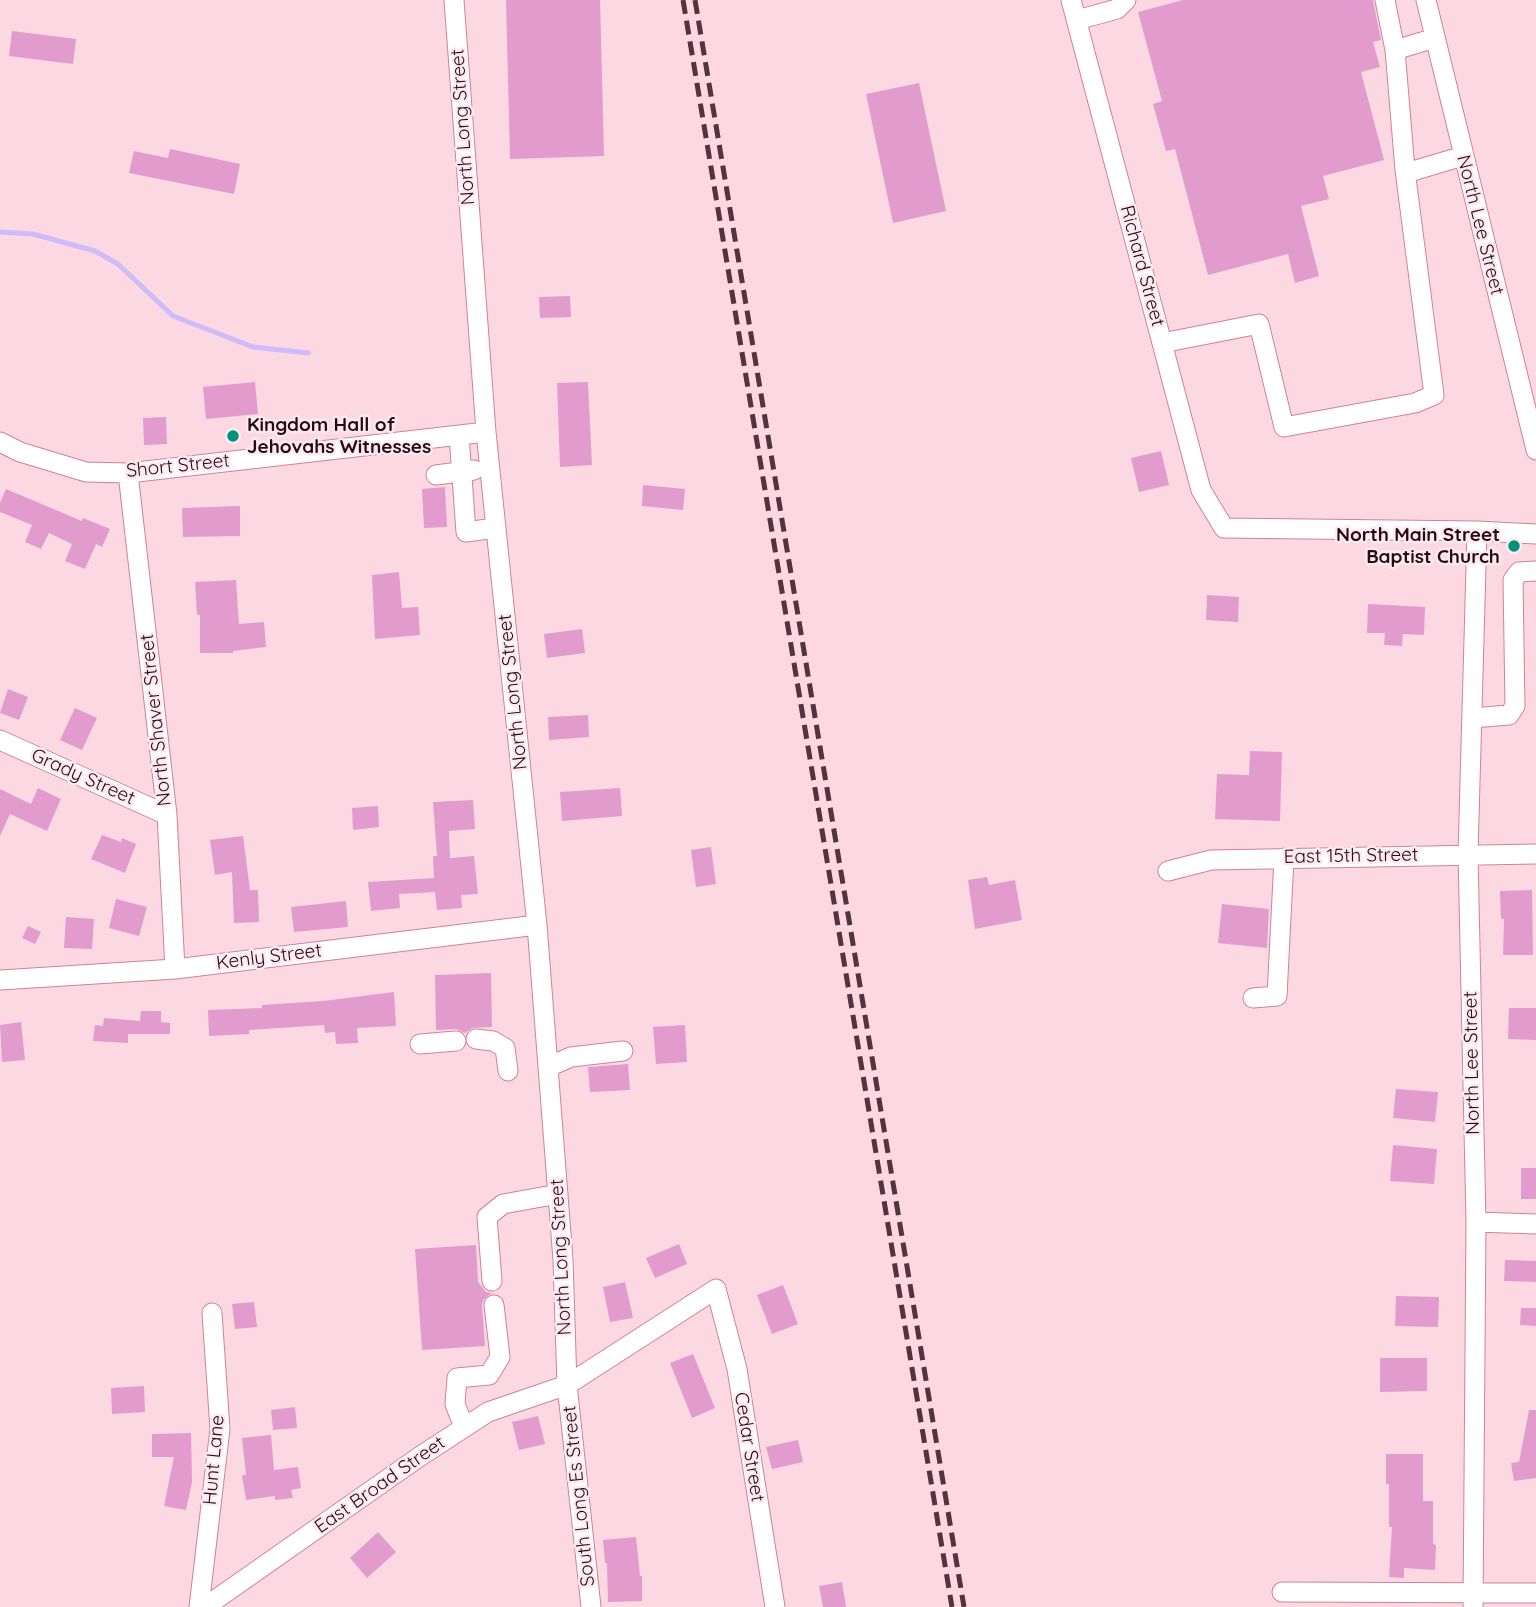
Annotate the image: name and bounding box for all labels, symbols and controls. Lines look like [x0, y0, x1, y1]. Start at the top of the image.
street label: North Long Street [446, 48, 480, 206]
street label: North Lee Street [1452, 153, 1508, 297]
street label: Richard Street [1115, 203, 1169, 329]
place label: Kingdom Hall of Jehovahs Witnesses [247, 414, 431, 458]
marker: Kingdom Hall of Jehovahs Witnesses [225, 428, 241, 444]
street label: Short Street [125, 449, 231, 483]
place label: North Main Street Baptist Church [1336, 524, 1500, 568]
marker: North Main Street Baptist Church [1506, 538, 1522, 554]
street label: North Long Street [493, 613, 533, 771]
street label: North Shaver Street [136, 633, 176, 807]
street label: Grady Street [28, 744, 138, 810]
street label: East 15th Street [1284, 843, 1418, 869]
street label: Kenly Street [215, 939, 323, 975]
street label: North Lee Street [1459, 991, 1485, 1135]
street label: North Long Street [546, 1178, 576, 1336]
street label: Cedar Street [729, 1391, 769, 1503]
street label: South Long Es Street [558, 1404, 600, 1588]
street label: Hunt Lane [199, 1414, 229, 1506]
street label: East Broad Street [310, 1432, 450, 1538]

